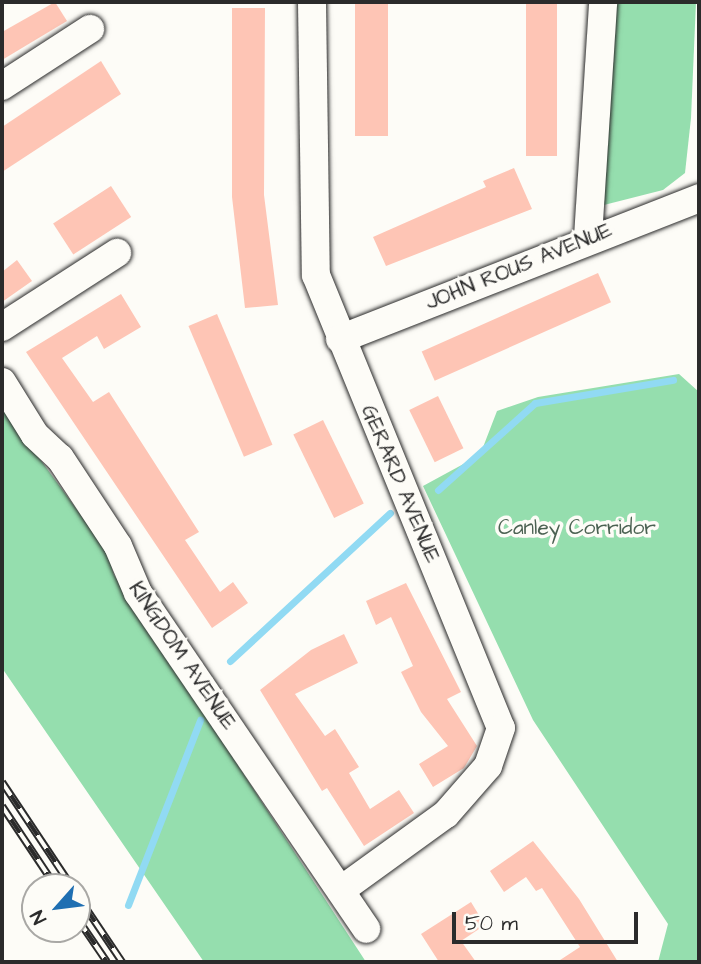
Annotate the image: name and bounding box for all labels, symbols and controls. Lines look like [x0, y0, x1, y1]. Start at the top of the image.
street label: JOHN ROUS AVENUE [422, 218, 616, 316]
street label: GERARD AVENUE [355, 401, 445, 567]
park label: Canley Corridor [498, 515, 656, 541]
street label: KINGDOM AVENUE [123, 577, 241, 735]
north arrow [21, 873, 91, 943]
scale bar [456, 898, 642, 942]
text: N [24, 906, 54, 929]
text: 50 m [465, 909, 518, 938]

